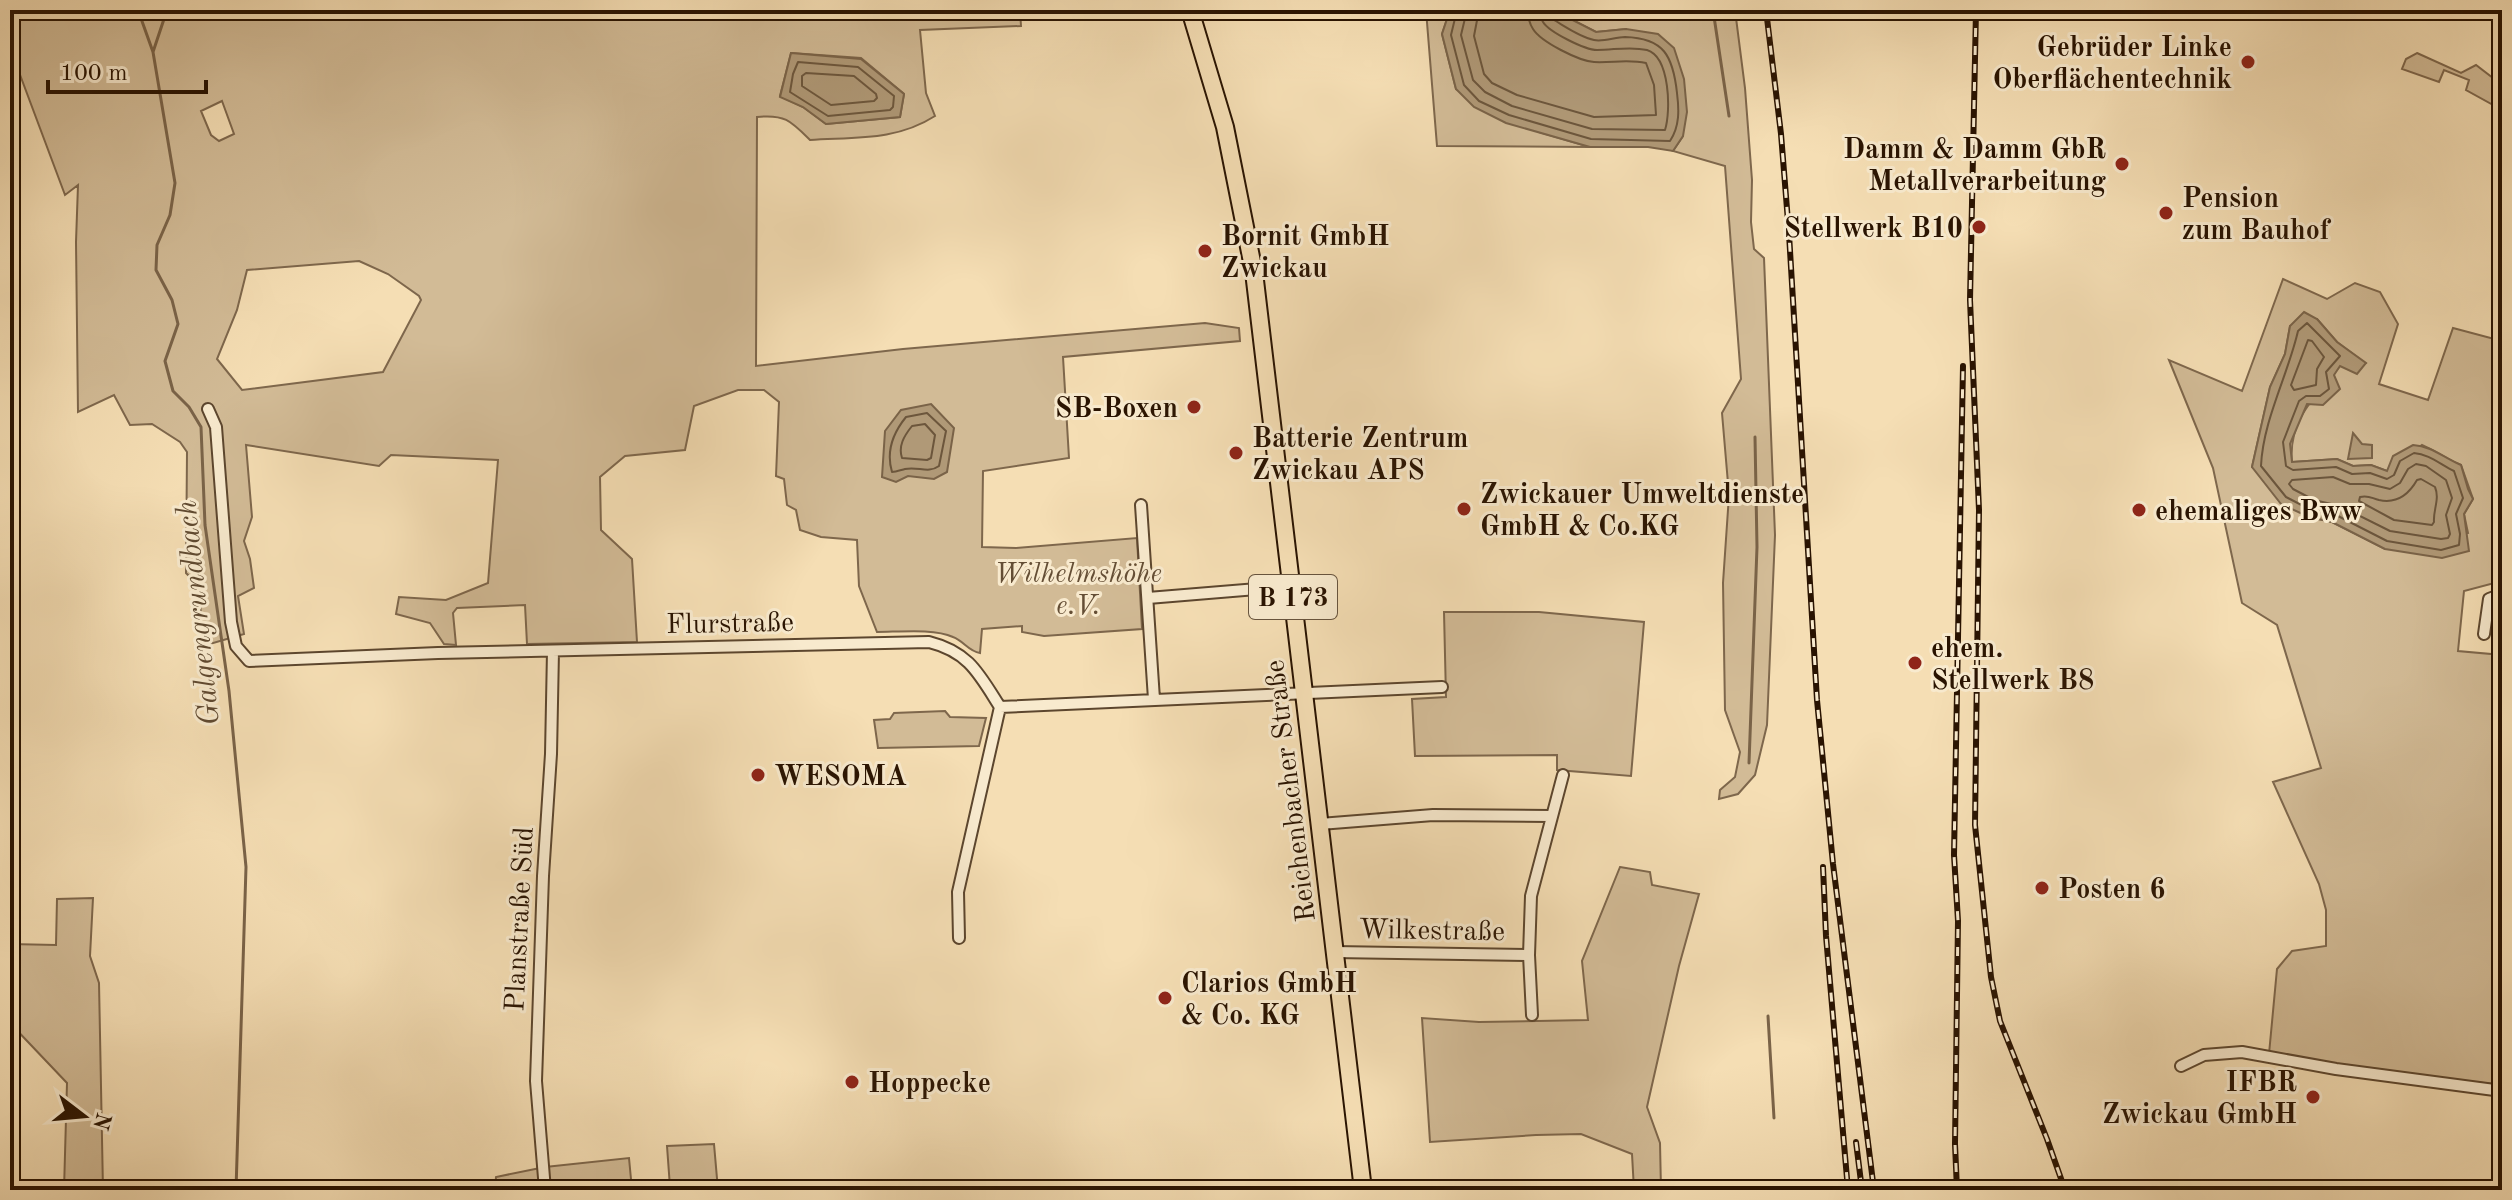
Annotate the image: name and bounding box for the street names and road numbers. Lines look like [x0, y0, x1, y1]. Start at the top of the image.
road number: B 173 [1249, 575, 1337, 619]
street label: Flurstraße [666, 610, 794, 640]
street label: Reichenbacher Straße [1262, 658, 1322, 923]
street label: Planstraße Süd [502, 826, 540, 1012]
street label: Wilkestraße [1359, 917, 1505, 947]

